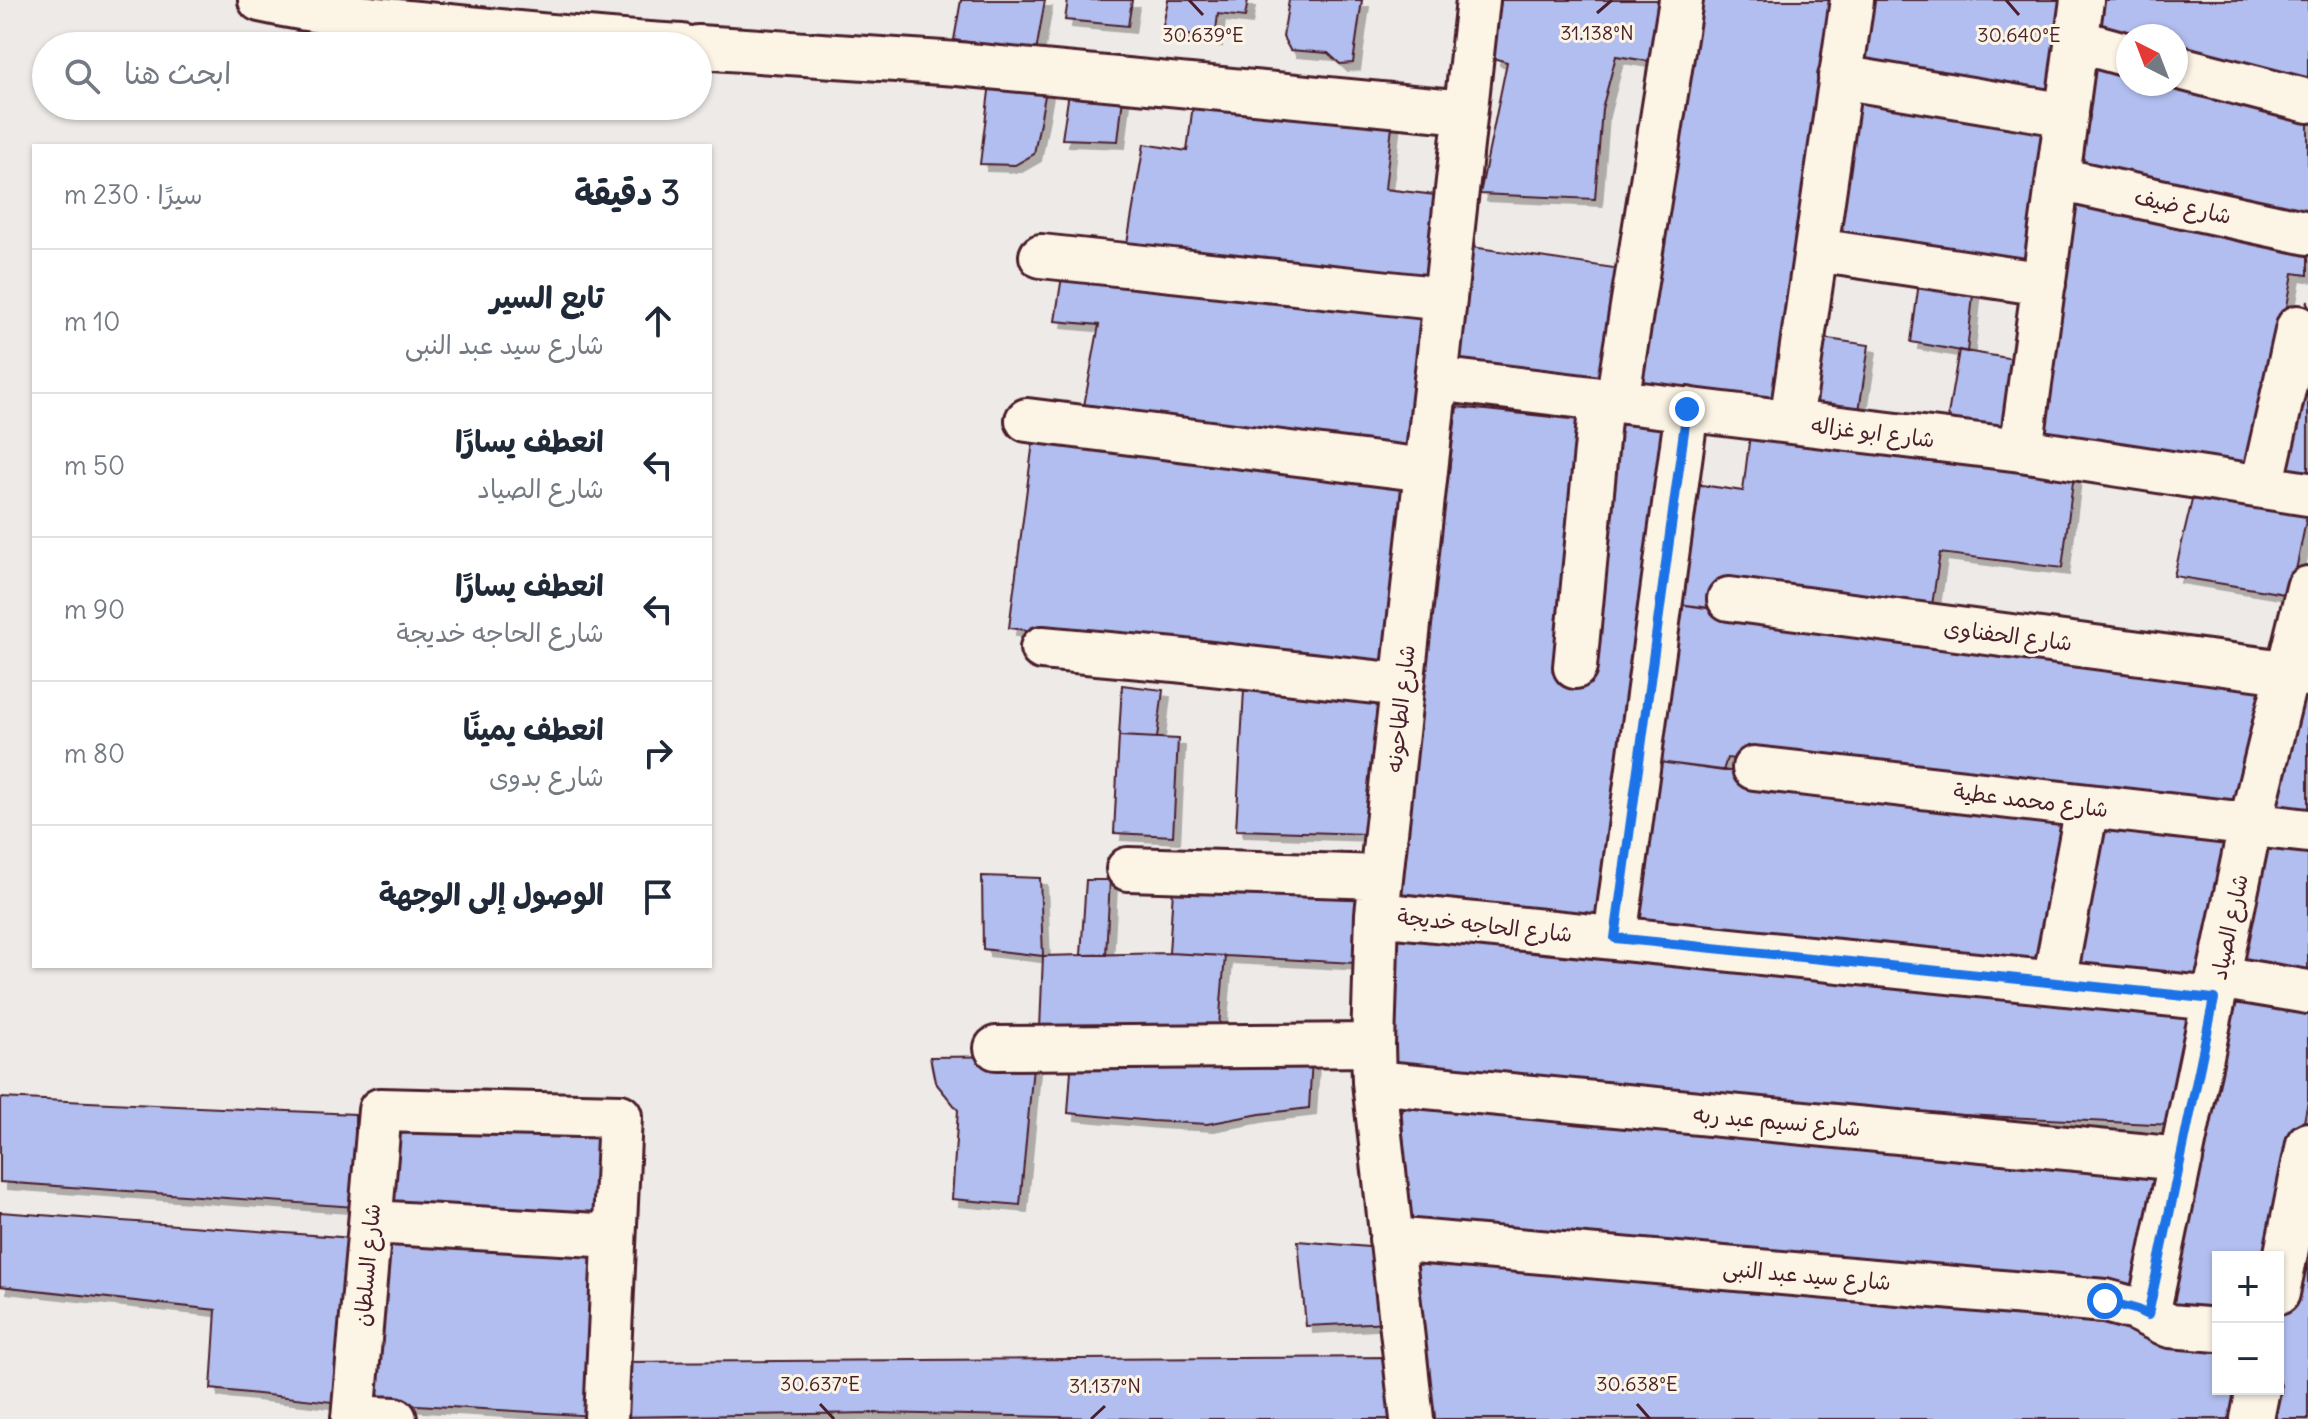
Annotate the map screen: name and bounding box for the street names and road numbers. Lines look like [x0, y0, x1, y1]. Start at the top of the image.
street label: شارع ضيف [2132, 182, 2234, 232]
street label: شارع ابو غزاله [1809, 411, 1936, 455]
street label: شارع الحفناوى [1942, 613, 2074, 659]
street label: شارع الطاحونه [1379, 644, 1423, 775]
street label: شارع محمد عطية [1952, 777, 2110, 825]
street label: شارع الصياد [2204, 872, 2256, 983]
street label: شارع الحاجه خديجة [1396, 902, 1574, 950]
street label: شارع نسيم عبد ربه [1692, 1100, 1862, 1145]
street label: شارع السلطان [348, 1202, 388, 1328]
street label: شارع سيد عبد النبى [1722, 1254, 1892, 1298]

